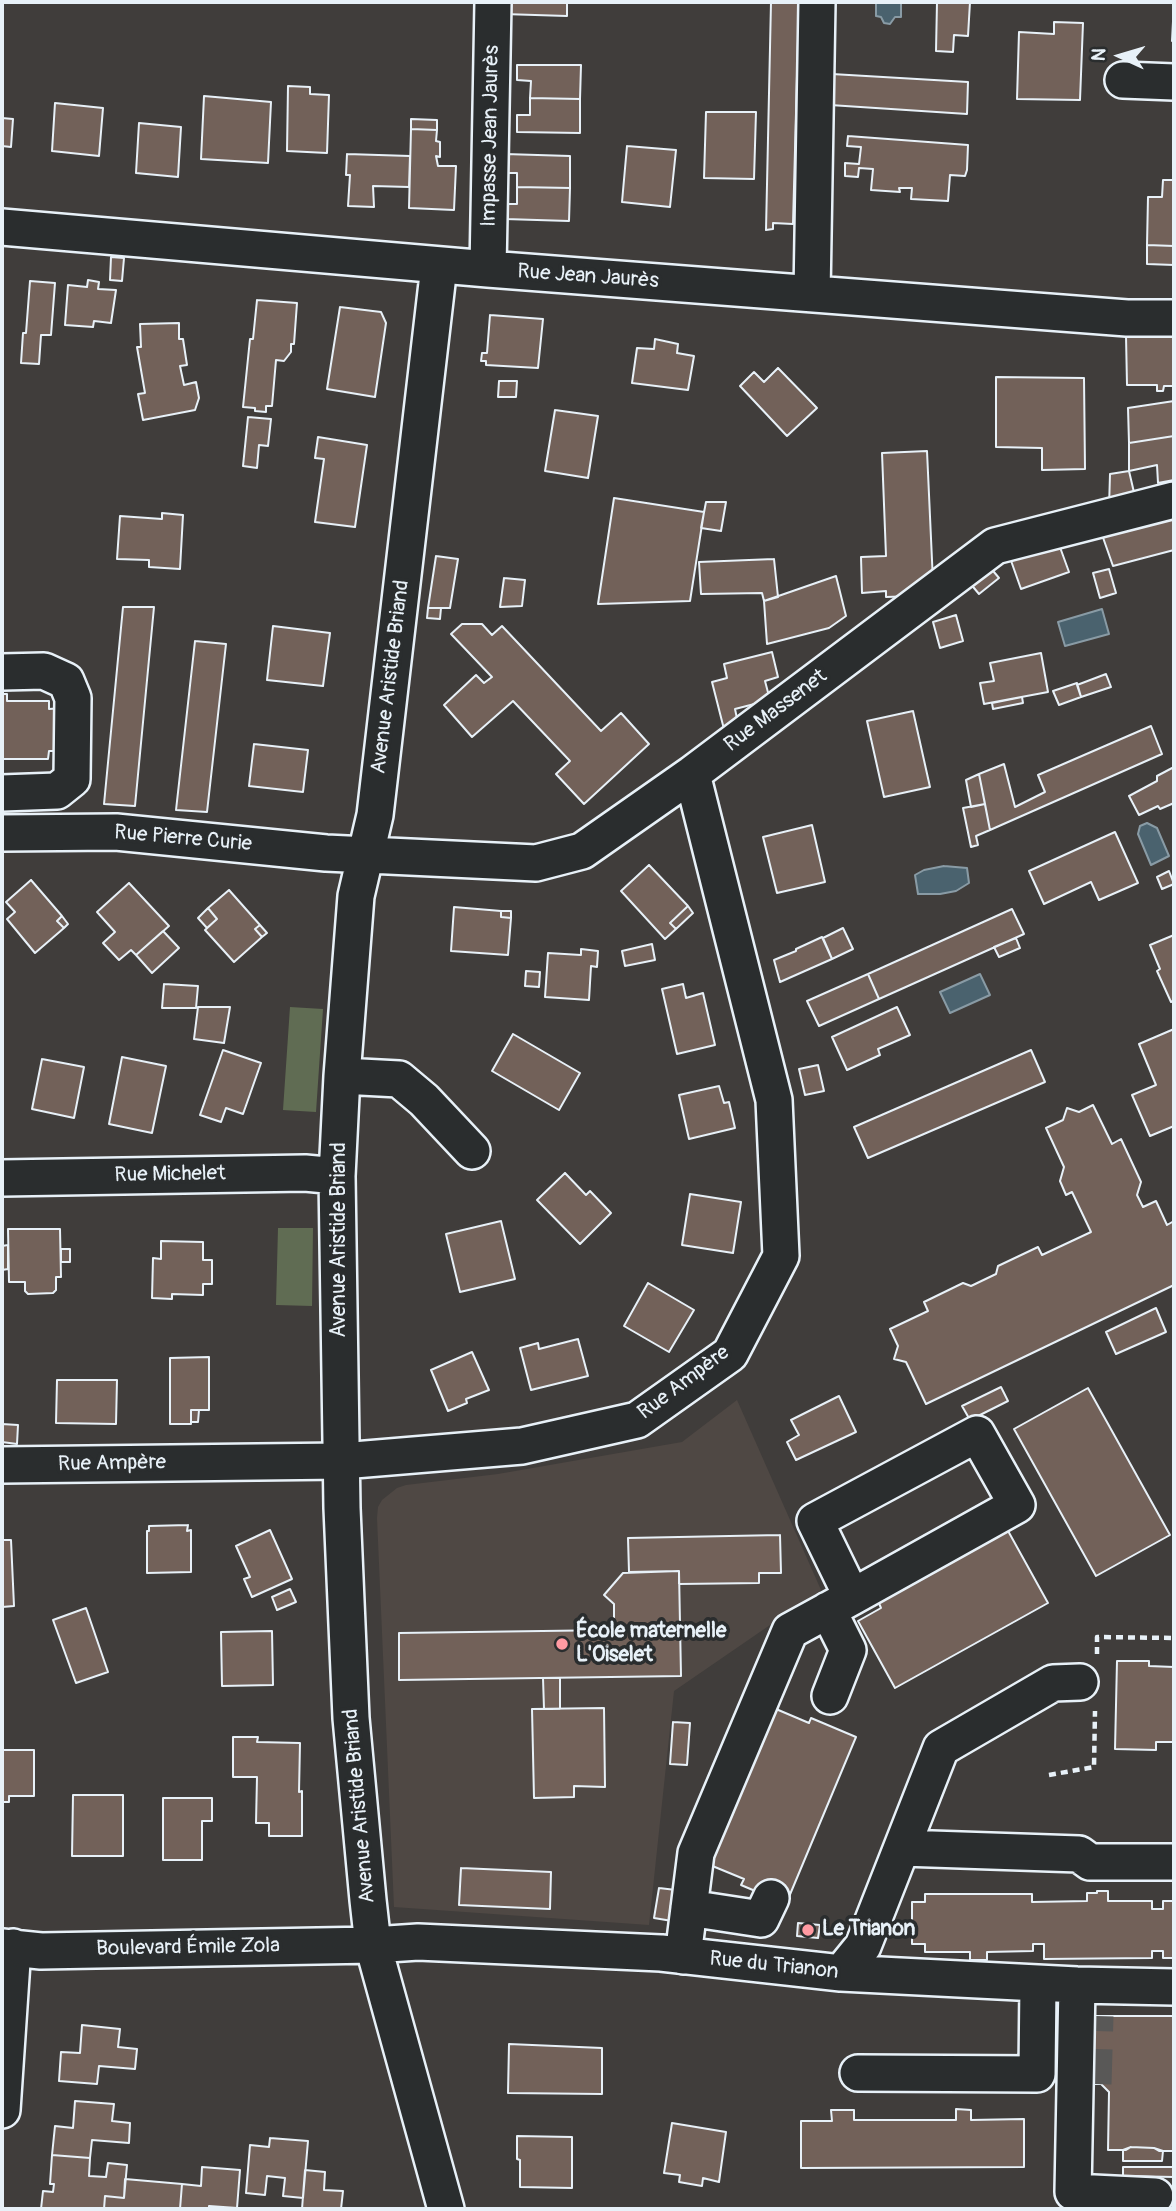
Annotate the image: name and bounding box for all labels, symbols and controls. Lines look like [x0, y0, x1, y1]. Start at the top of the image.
north arrow [1085, 21, 1155, 91]
street label: Impasse Jean Jaurès [477, 45, 505, 227]
text: N [1087, 47, 1111, 62]
street label: Rue Jean Jaurès [516, 259, 660, 295]
street label: Avenue Aristide Briand [367, 578, 415, 776]
street label: Rue Massenet [720, 664, 832, 758]
street label: Rue Pierre Curie [113, 820, 253, 858]
street label: Avenue Aristide Briand [327, 1142, 353, 1338]
street label: Rue Michelet [114, 1161, 226, 1189]
street label: Rue Ampère [633, 1340, 735, 1426]
street label: Rue Ampère [58, 1450, 166, 1478]
place label: École maternelle L'Oiselet [576, 1619, 726, 1669]
marker: École maternelle L'Oiselet [554, 1636, 570, 1652]
street label: Avenue Aristide Briand [339, 1708, 381, 1904]
place label: Le Trianon [822, 1917, 915, 1943]
marker: Le Trianon [800, 1922, 816, 1938]
street label: Boulevard Émile Zola [96, 1934, 280, 1962]
street label: Rue du Trianon [708, 1947, 840, 1985]

